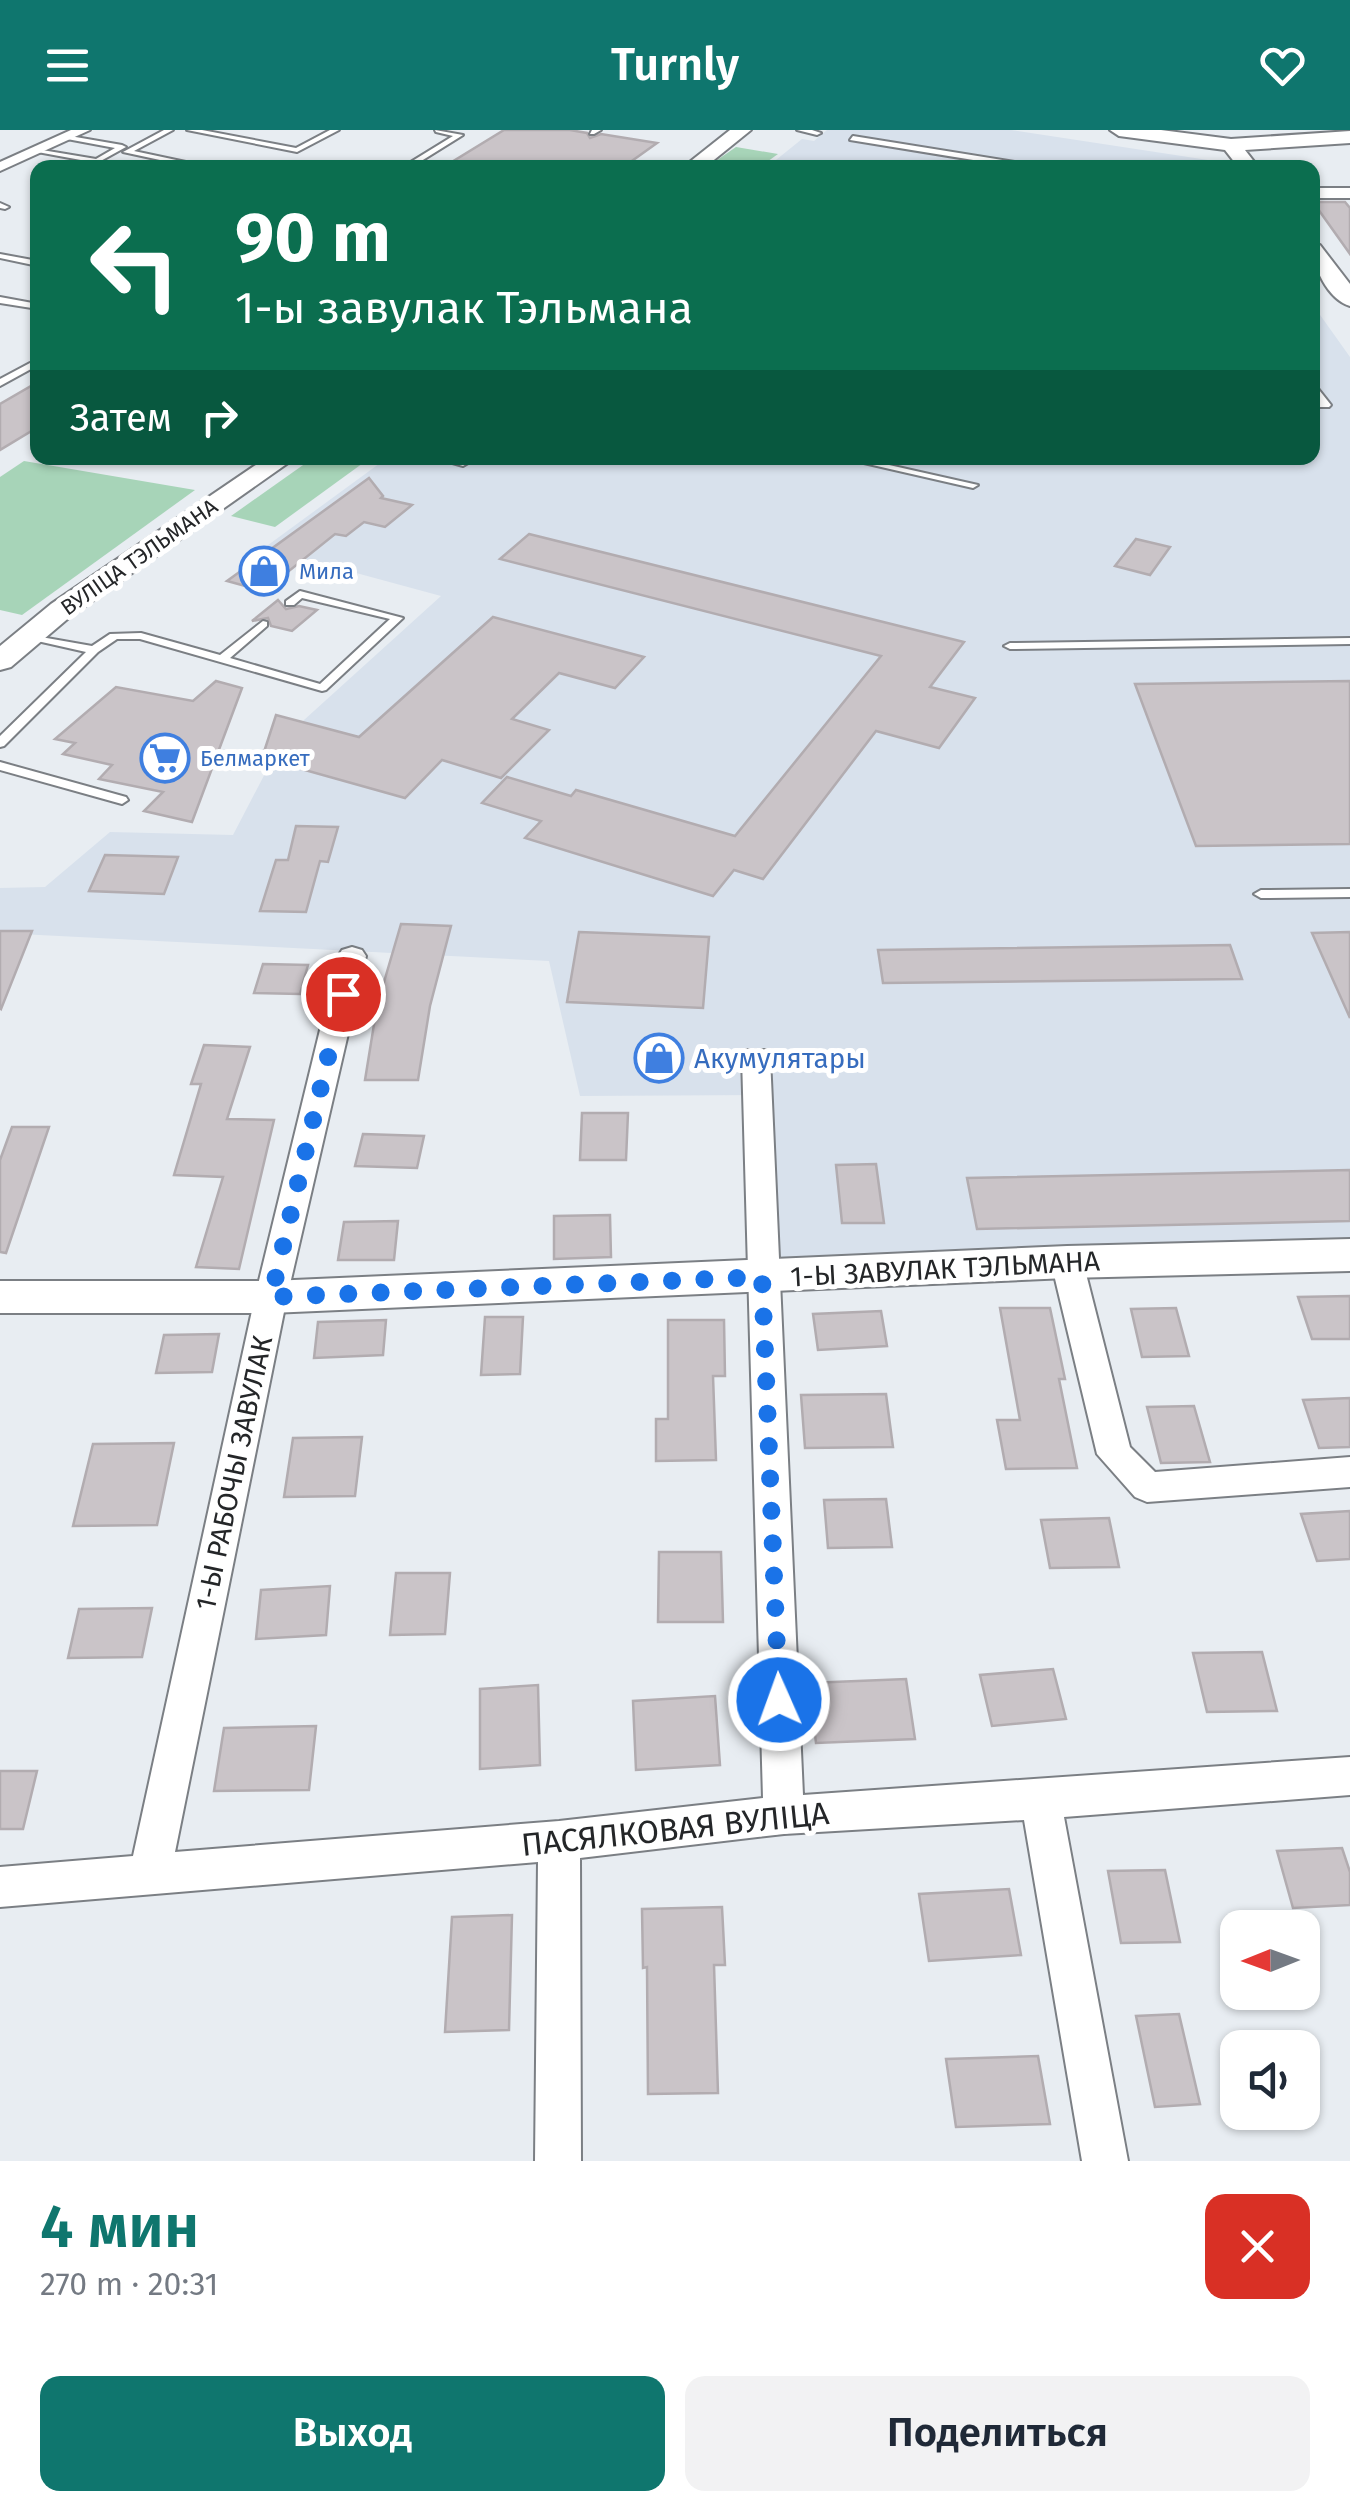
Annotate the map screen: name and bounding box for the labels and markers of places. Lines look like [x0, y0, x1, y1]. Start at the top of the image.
shop icon: Мила [238, 545, 290, 597]
place label: Мила [299, 558, 354, 585]
supermarket icon: Белмаркет [139, 732, 191, 784]
place label: Белмаркет [200, 745, 310, 772]
pin [301, 952, 386, 1037]
shop icon: Акумулятары [633, 1032, 685, 1084]
place label: Акумулятары [694, 1042, 866, 1075]

